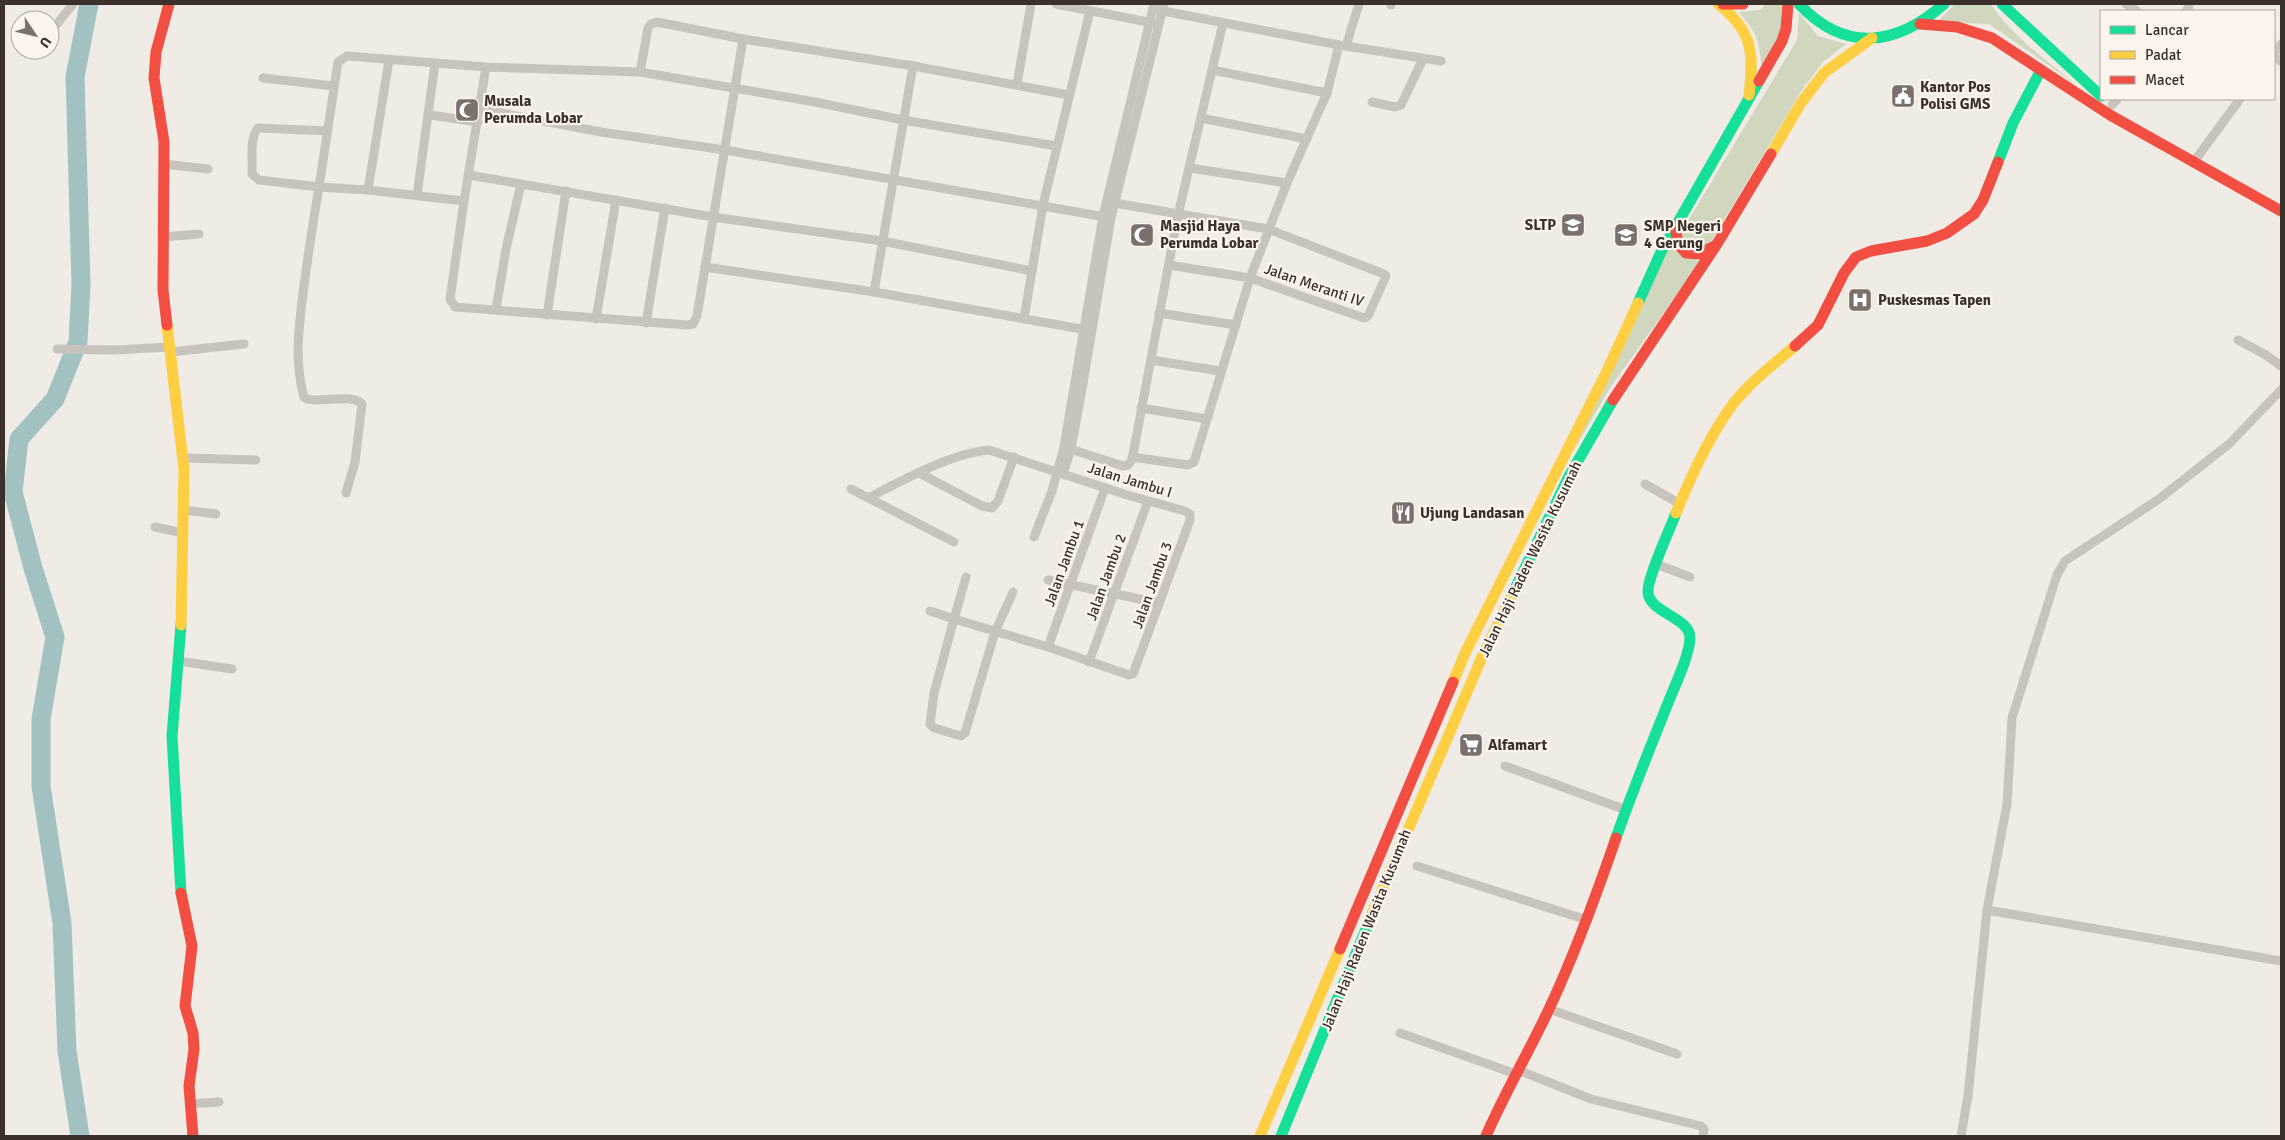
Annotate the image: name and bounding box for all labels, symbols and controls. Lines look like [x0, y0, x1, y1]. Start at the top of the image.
north arrow [10, 10, 60, 60]
legend [2100, 10, 2275, 100]
text: Lancar [2145, 21, 2189, 39]
text: U [36, 33, 55, 51]
text: Padat [2145, 46, 2181, 64]
text: Macet [2145, 71, 2184, 89]
place label: Kantor Pos Polisi GMS [1920, 78, 1991, 113]
public building icon: Kantor Pos Polisi GMS [1890, 83, 1916, 109]
place label: Musala Perumda Lobar [484, 92, 583, 127]
mosque icon: Musala Perumda Lobar [454, 97, 480, 123]
school or university icon: SLTP [1560, 212, 1586, 238]
place label: SLTP [1525, 216, 1556, 234]
place label: Masjid Haya Perumda Lobar [1160, 217, 1259, 252]
place label: SMP Negeri 4 Gerung [1644, 217, 1721, 252]
mosque icon: Masjid Haya Perumda Lobar [1129, 222, 1155, 248]
school or university icon: SMP Negeri 4 Gerung [1613, 222, 1639, 248]
street label: Jalan Meranti IV [1262, 260, 1366, 311]
hospital icon: Puskesmas Tapen [1847, 287, 1873, 313]
place label: Puskesmas Tapen [1878, 291, 1991, 309]
street label: Jalan Haji Raden Wasita Kusumah [1475, 458, 1585, 660]
street label: Jalan Jambu I [1086, 459, 1174, 501]
restaurant icon: Ujung Landasan [1390, 500, 1416, 526]
place label: Ujung Landasan [1420, 504, 1525, 522]
street label: Jalan Jambu 1 [1040, 517, 1088, 609]
street label: Jalan Jambu 2 [1082, 531, 1130, 623]
street label: Jalan Jambu 3 [1128, 539, 1176, 631]
supermarket icon: Alfamart [1458, 732, 1484, 758]
place label: Alfamart [1488, 736, 1547, 754]
street label: Jalan Haji Raden Wasita Kusumah [1317, 826, 1415, 1034]

